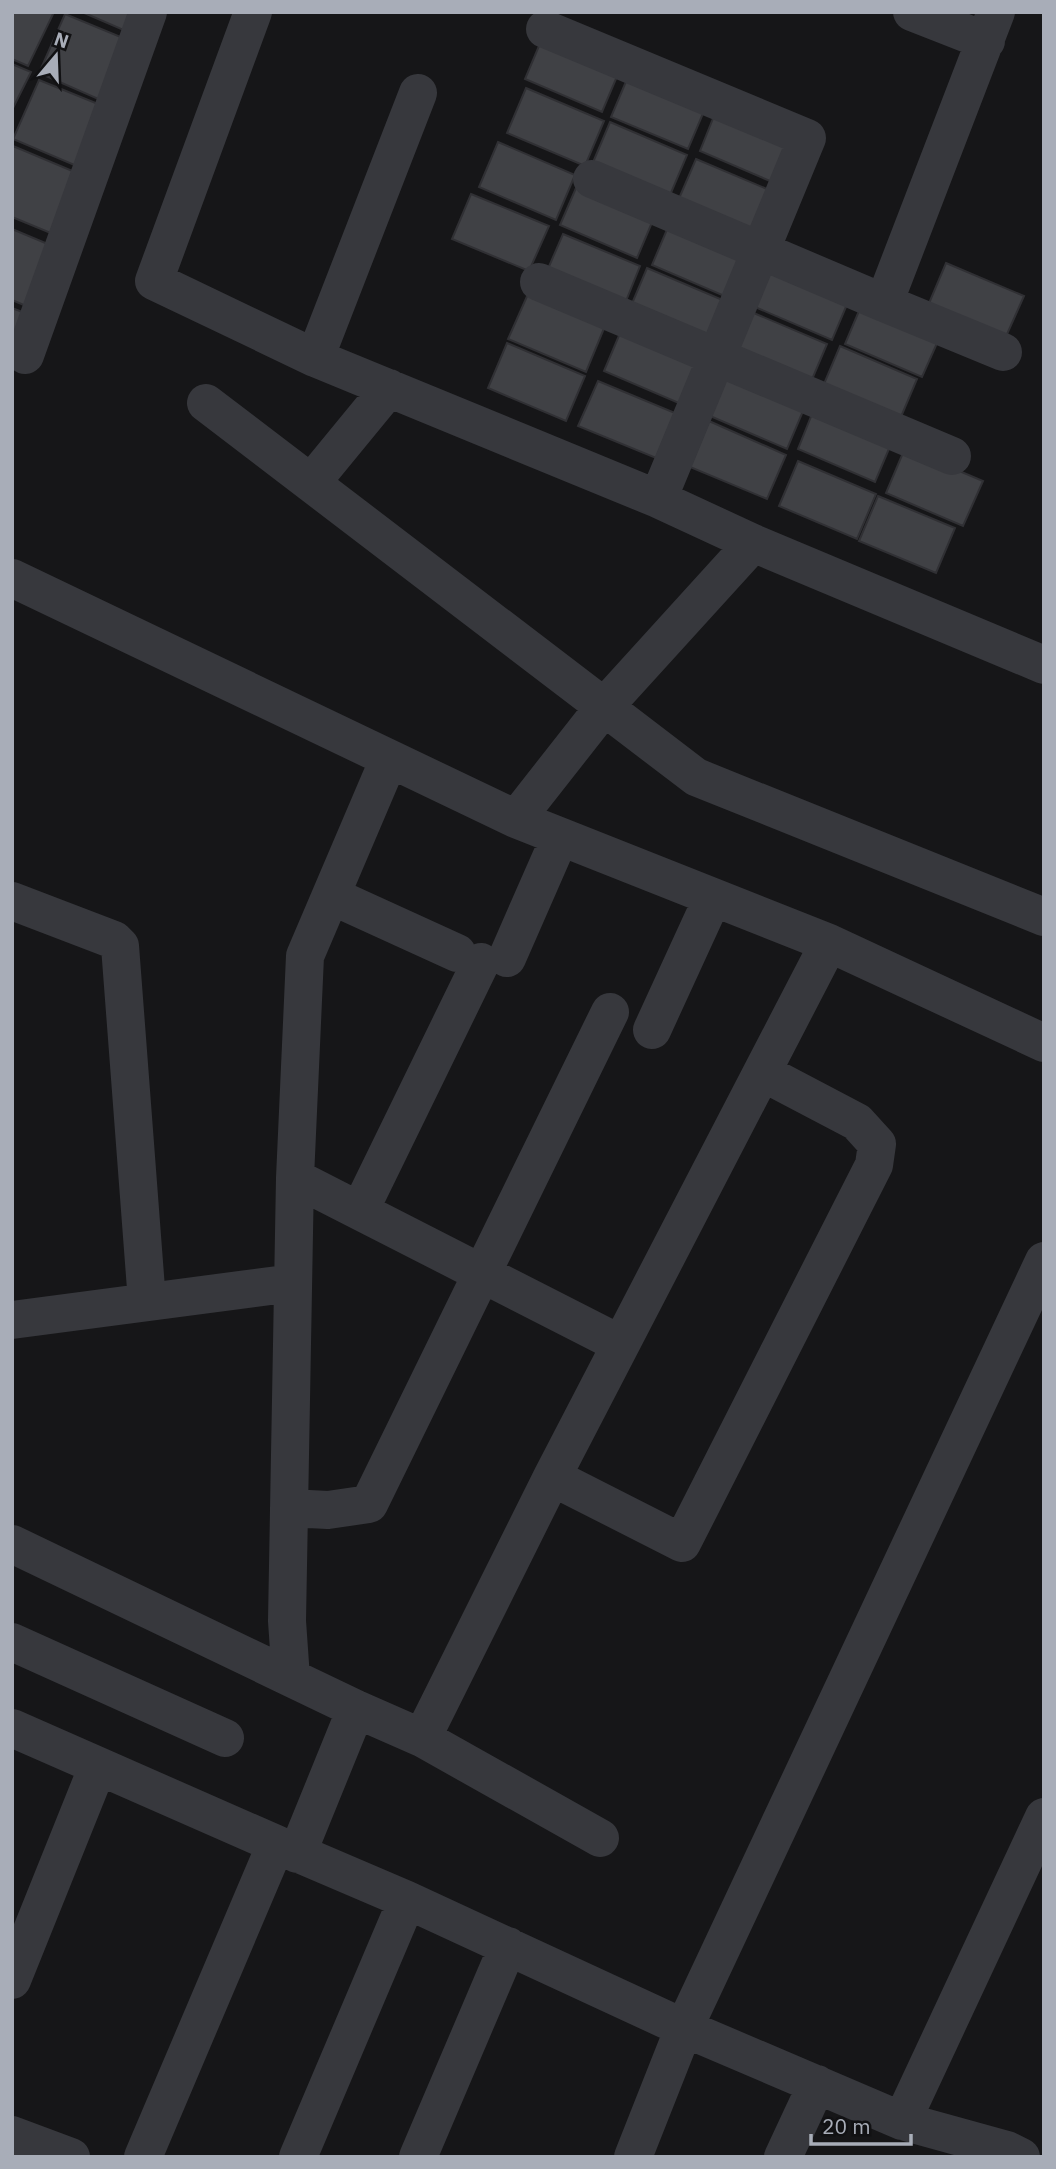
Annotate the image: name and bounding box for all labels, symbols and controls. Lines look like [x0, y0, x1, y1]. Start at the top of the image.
north arrow [21, 21, 91, 91]
text: N [51, 26, 72, 54]
scale bar [811, 2102, 911, 2146]
text: 20 m [822, 2112, 871, 2140]

